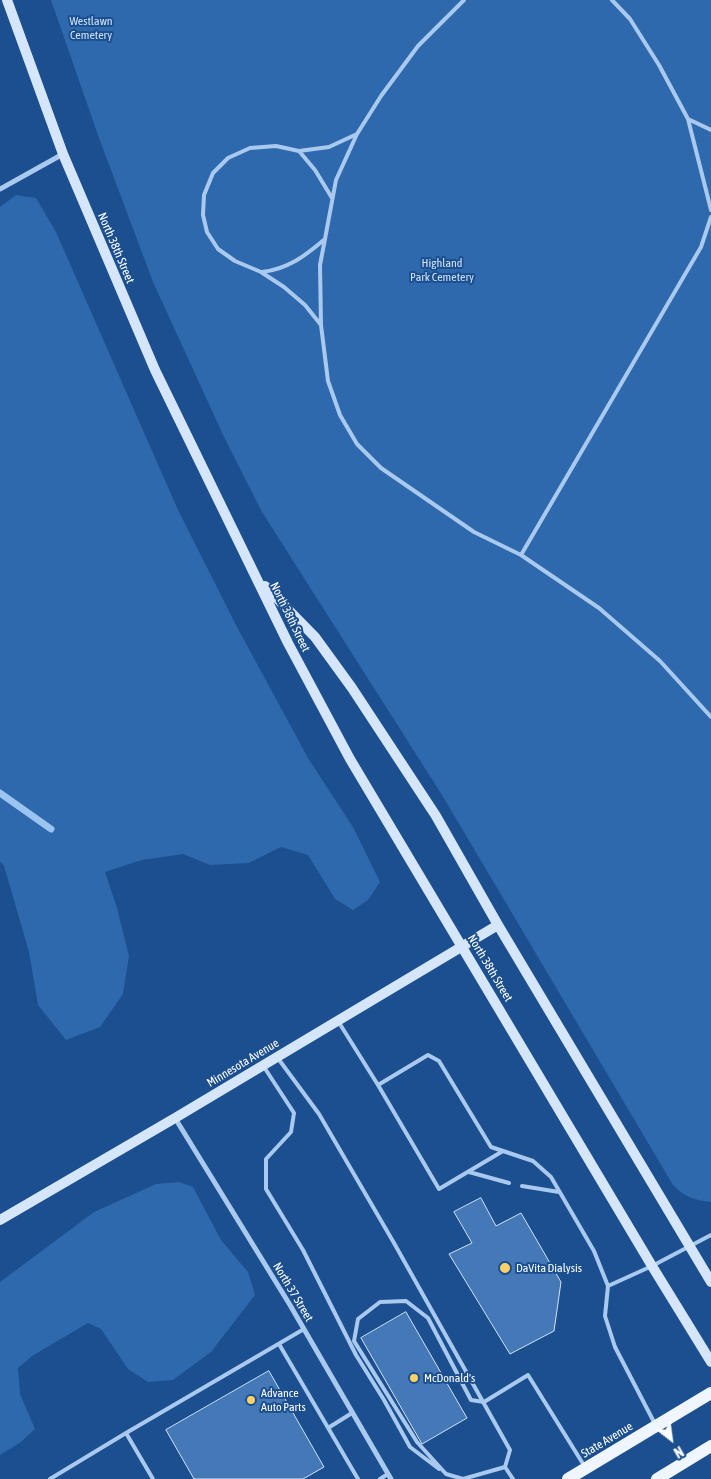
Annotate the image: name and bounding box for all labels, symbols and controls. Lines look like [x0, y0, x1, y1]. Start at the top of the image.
park label: Westlawn Cemetery [69, 14, 113, 42]
street label: North 38th Street [95, 210, 137, 286]
park label: Highland Park Cemetery [410, 256, 474, 284]
street label: North 38th Street [267, 580, 313, 654]
street label: North 38th Street [464, 932, 516, 1004]
street label: Minnesota Avenue [204, 1036, 282, 1090]
street label: North 37 Street [270, 1260, 316, 1324]
marker: DaVita Dialysis [498, 1261, 512, 1275]
place label: DaVita Dialysis [516, 1261, 582, 1275]
place label: McDonald's [424, 1371, 475, 1385]
marker: McDonald's [408, 1372, 420, 1384]
place label: Advance Auto Parts [261, 1386, 306, 1414]
marker: Advance Auto Parts [245, 1394, 257, 1406]
north arrow [646, 1414, 696, 1464]
street label: State Avenue [579, 1419, 635, 1461]
text: N [671, 1443, 686, 1461]

